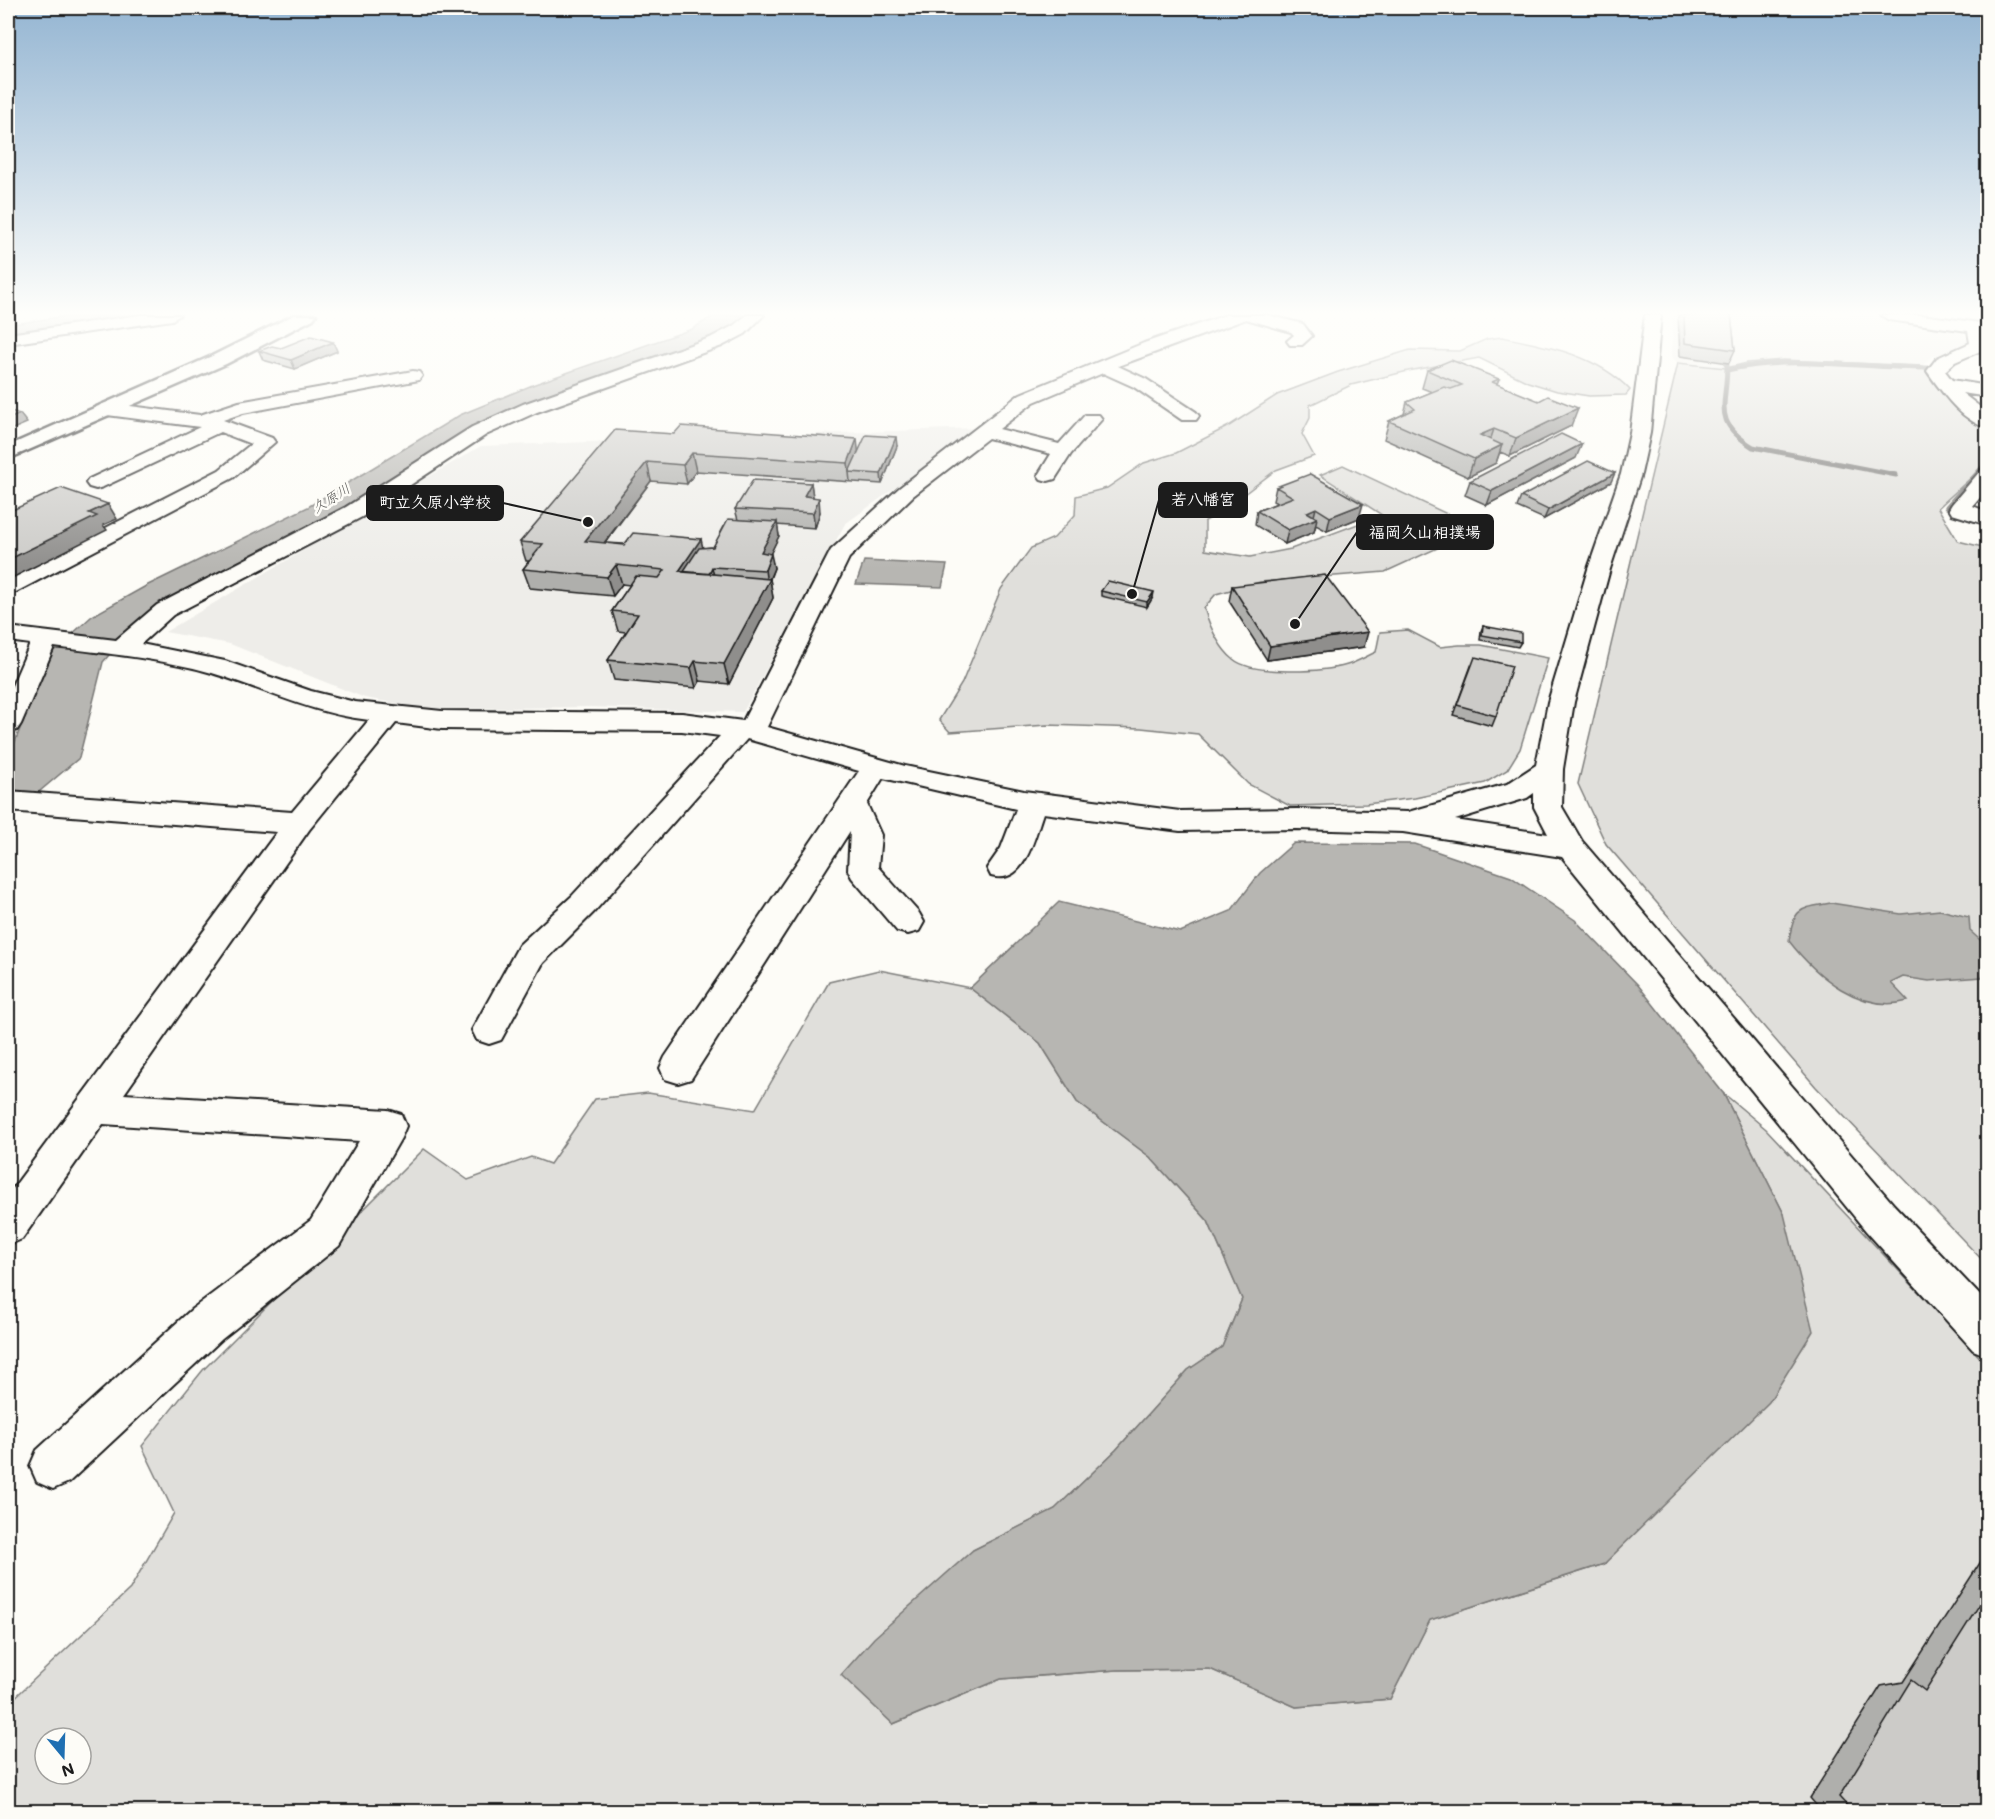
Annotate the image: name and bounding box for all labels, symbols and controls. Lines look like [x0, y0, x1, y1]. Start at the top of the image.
water label: 久原川 [308, 478, 354, 517]
callout: 若八幡宮 [1159, 483, 1247, 517]
callout: 町立久原小学校 [367, 486, 503, 520]
text: 若八幡宮 [1171, 488, 1235, 509]
text: 町立久原小学校 [379, 491, 491, 512]
callout: 福岡久山相撲場 [1357, 515, 1493, 549]
text: 福岡久山相撲場 [1369, 521, 1481, 542]
north arrow [33, 1726, 93, 1786]
text: N [59, 1759, 77, 1783]

